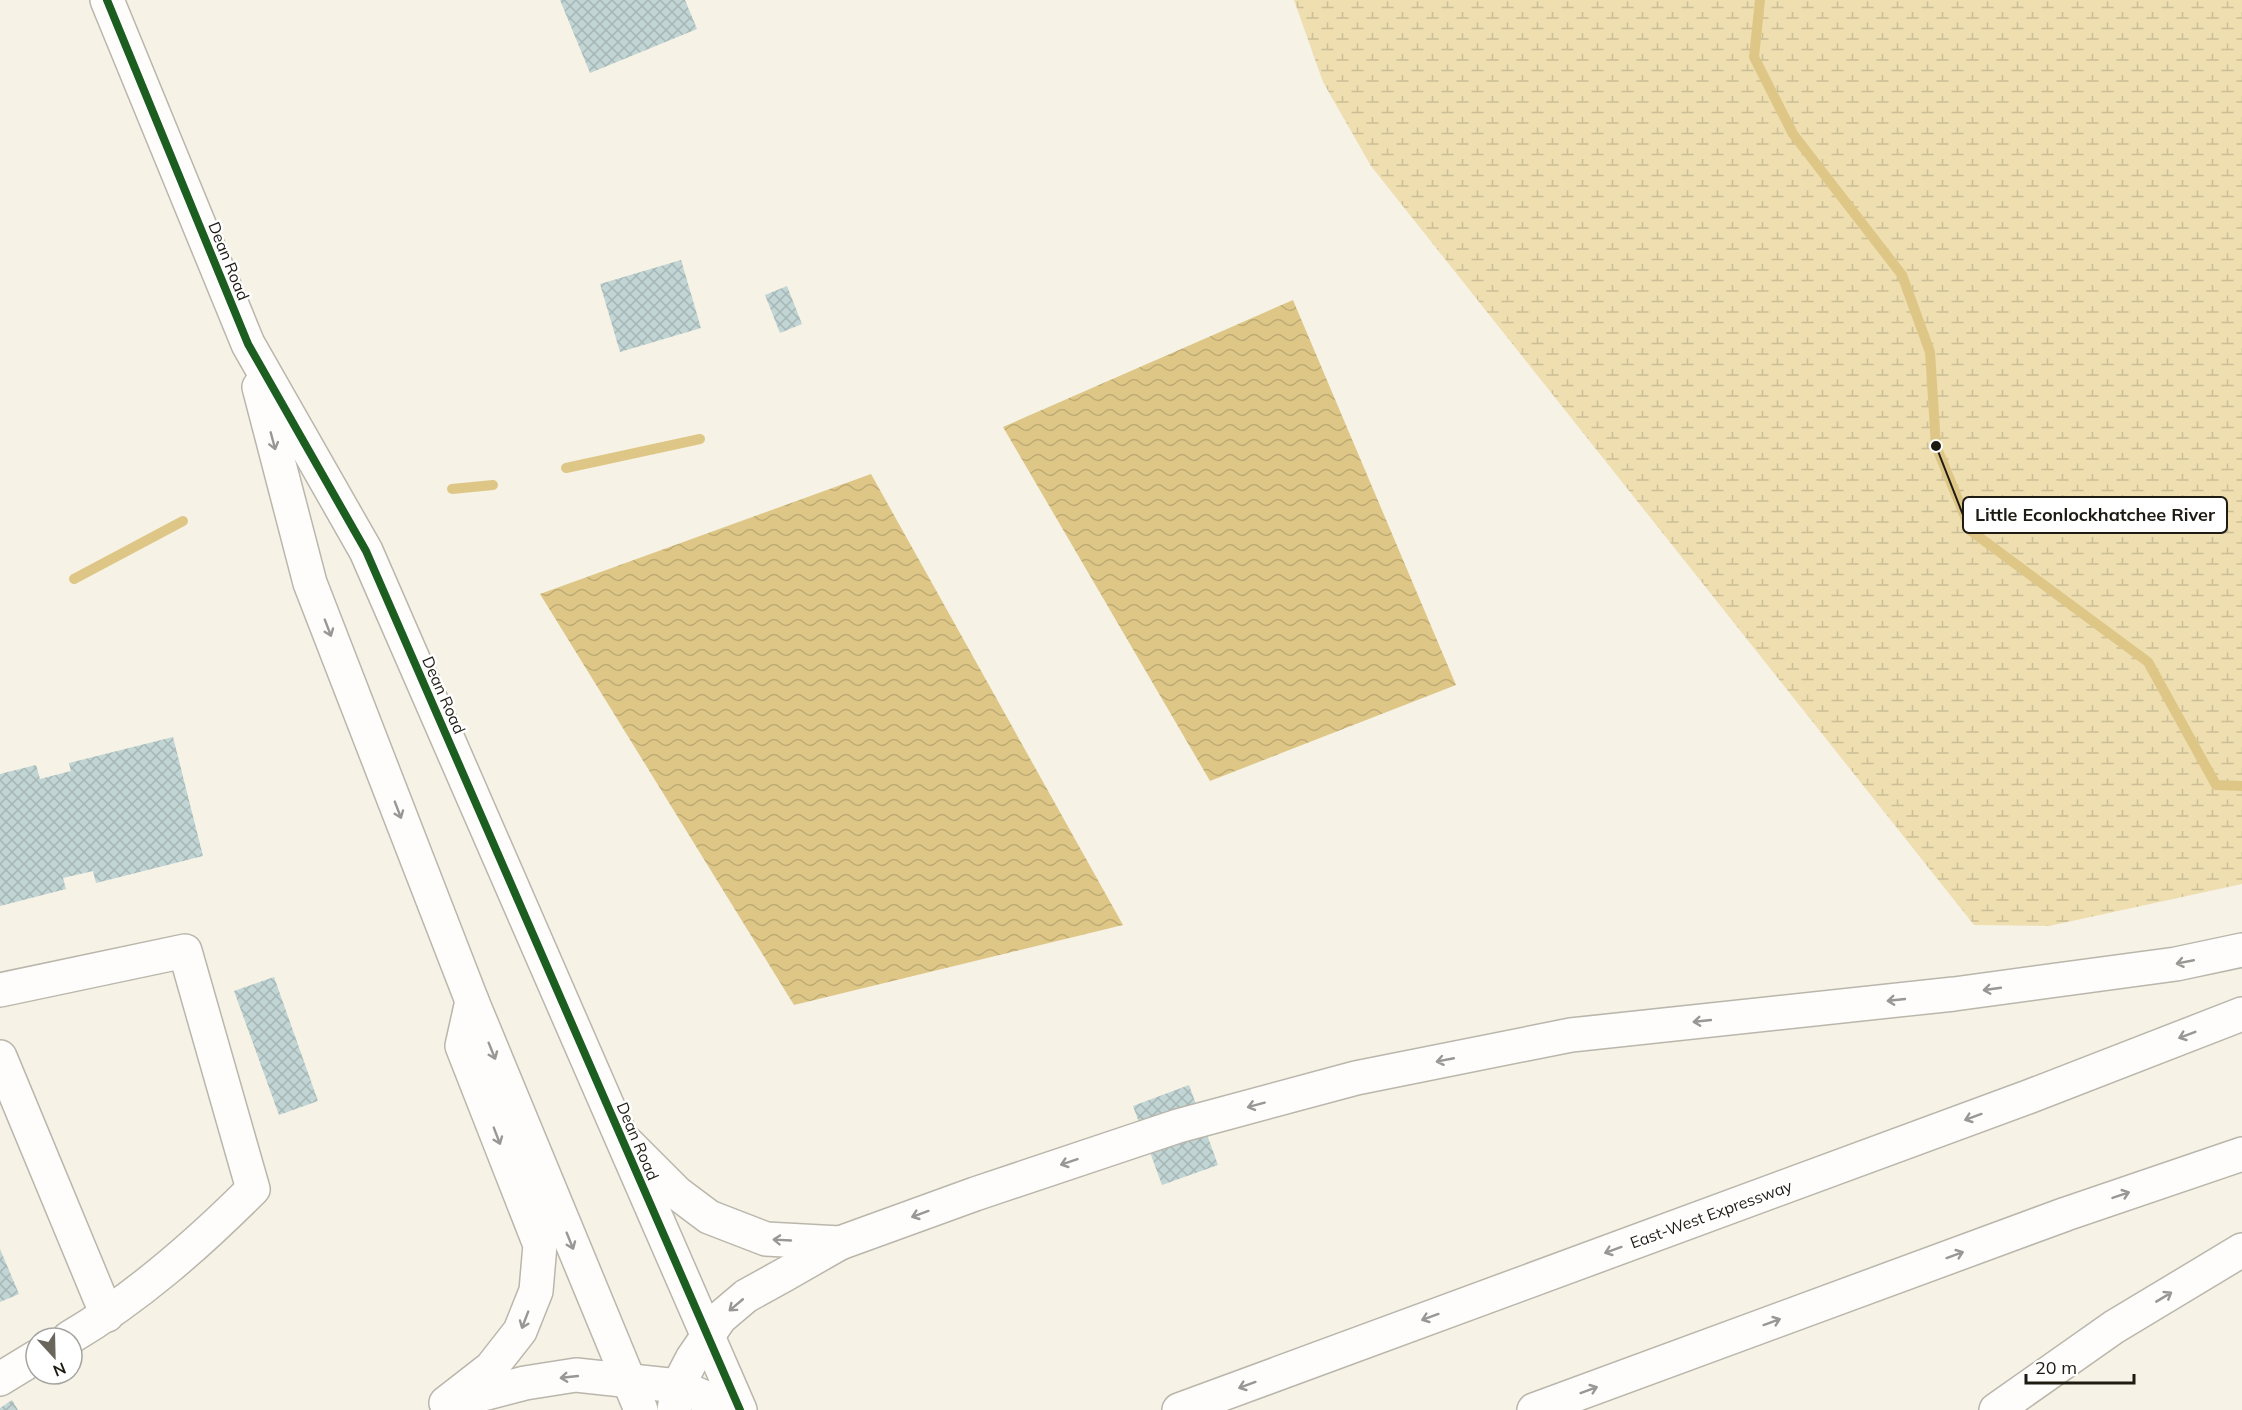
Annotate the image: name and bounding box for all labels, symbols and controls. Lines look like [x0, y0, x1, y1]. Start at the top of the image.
street label: Dean Road [204, 219, 254, 303]
one-way arrow [268, 432, 280, 451]
callout: Little Econlockhatchee River [1963, 497, 2227, 533]
text: Little Econlockhatchee River [1975, 503, 2216, 526]
one-way arrow [323, 619, 334, 637]
street label: Dean Road [418, 653, 470, 737]
one-way arrow [393, 801, 404, 819]
one-way arrow [2175, 957, 2195, 968]
one-way arrow [1982, 983, 2002, 994]
one-way arrow [1886, 995, 1906, 1006]
one-way arrow [1692, 1016, 1712, 1027]
one-way arrow [2179, 1030, 2197, 1041]
one-way arrow [487, 1041, 498, 1059]
one-way arrow [1436, 1055, 1455, 1066]
street label: Dean Road [613, 1099, 663, 1183]
one-way arrow [1246, 1100, 1265, 1111]
one-way arrow [1964, 1112, 1983, 1123]
one-way arrow [492, 1126, 503, 1144]
one-way arrow [1060, 1158, 1079, 1169]
street label: East-West Expressway [1627, 1175, 1795, 1253]
one-way arrow [2111, 1189, 2130, 1200]
one-way arrow [911, 1210, 930, 1221]
one-way arrow [565, 1231, 576, 1249]
one-way arrow [772, 1234, 792, 1245]
one-way arrow [1604, 1245, 1623, 1256]
one-way arrow [1945, 1249, 1964, 1260]
one-way arrow [2155, 1291, 2172, 1303]
one-way arrow [729, 1298, 744, 1312]
one-way arrow [518, 1310, 529, 1329]
one-way arrow [1421, 1313, 1440, 1324]
one-way arrow [1762, 1316, 1781, 1327]
north arrow [24, 1326, 84, 1386]
scale bar [2026, 1347, 2134, 1385]
text: 20 m [2035, 1356, 2077, 1379]
text: N [50, 1358, 69, 1381]
one-way arrow [559, 1372, 579, 1383]
one-way arrow [1238, 1380, 1257, 1391]
one-way arrow [1579, 1383, 1598, 1394]

